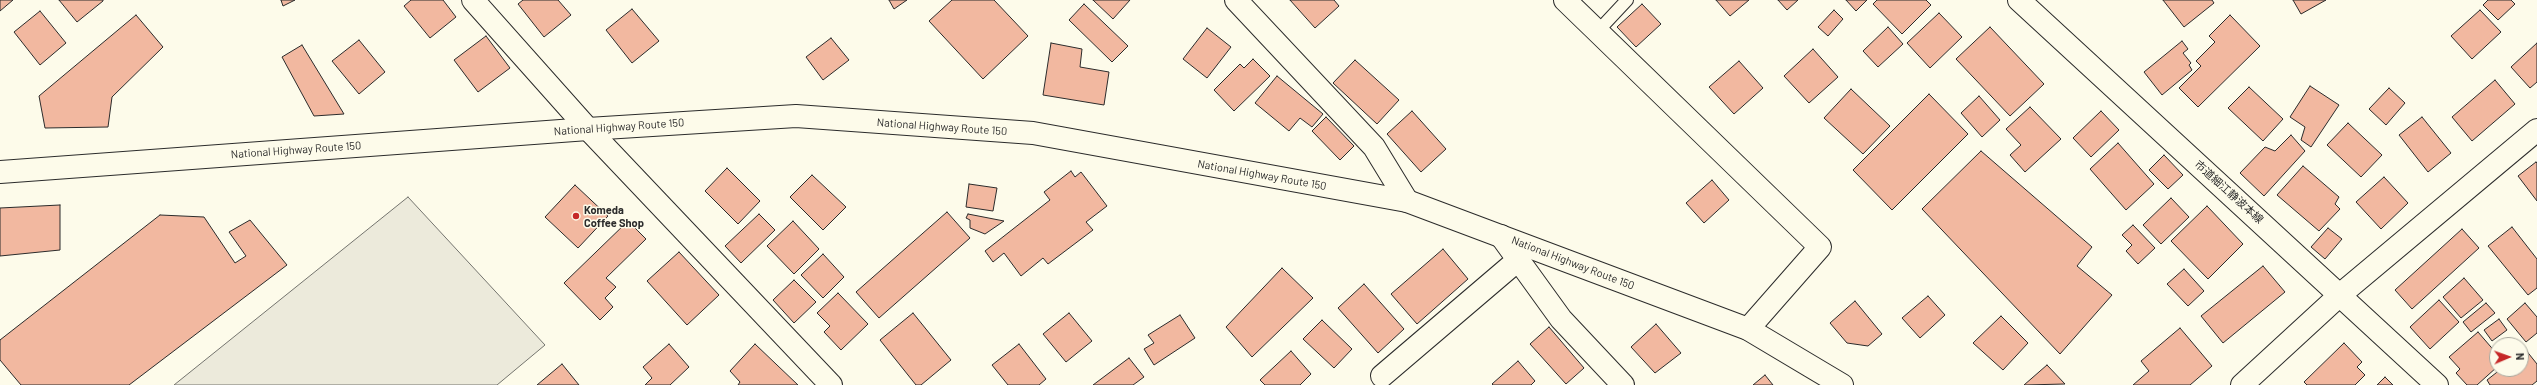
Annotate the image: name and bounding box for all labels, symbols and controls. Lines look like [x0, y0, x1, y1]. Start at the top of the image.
street label: National Highway Route 150 [553, 116, 685, 138]
street label: National Highway Route 150 [876, 116, 1008, 138]
street label: National Highway Route 150 [230, 139, 362, 161]
street label: National Highway Route 150 [1197, 157, 1327, 193]
street label: 市道細江静波本線 [2192, 158, 2266, 226]
place label: Komeda Coffee Shop [584, 203, 644, 229]
marker: Komeda Coffee Shop [571, 211, 581, 221]
street label: National Highway Route 150 [1510, 233, 1636, 293]
north arrow [2489, 337, 2529, 377]
text: N [2514, 353, 2527, 360]

